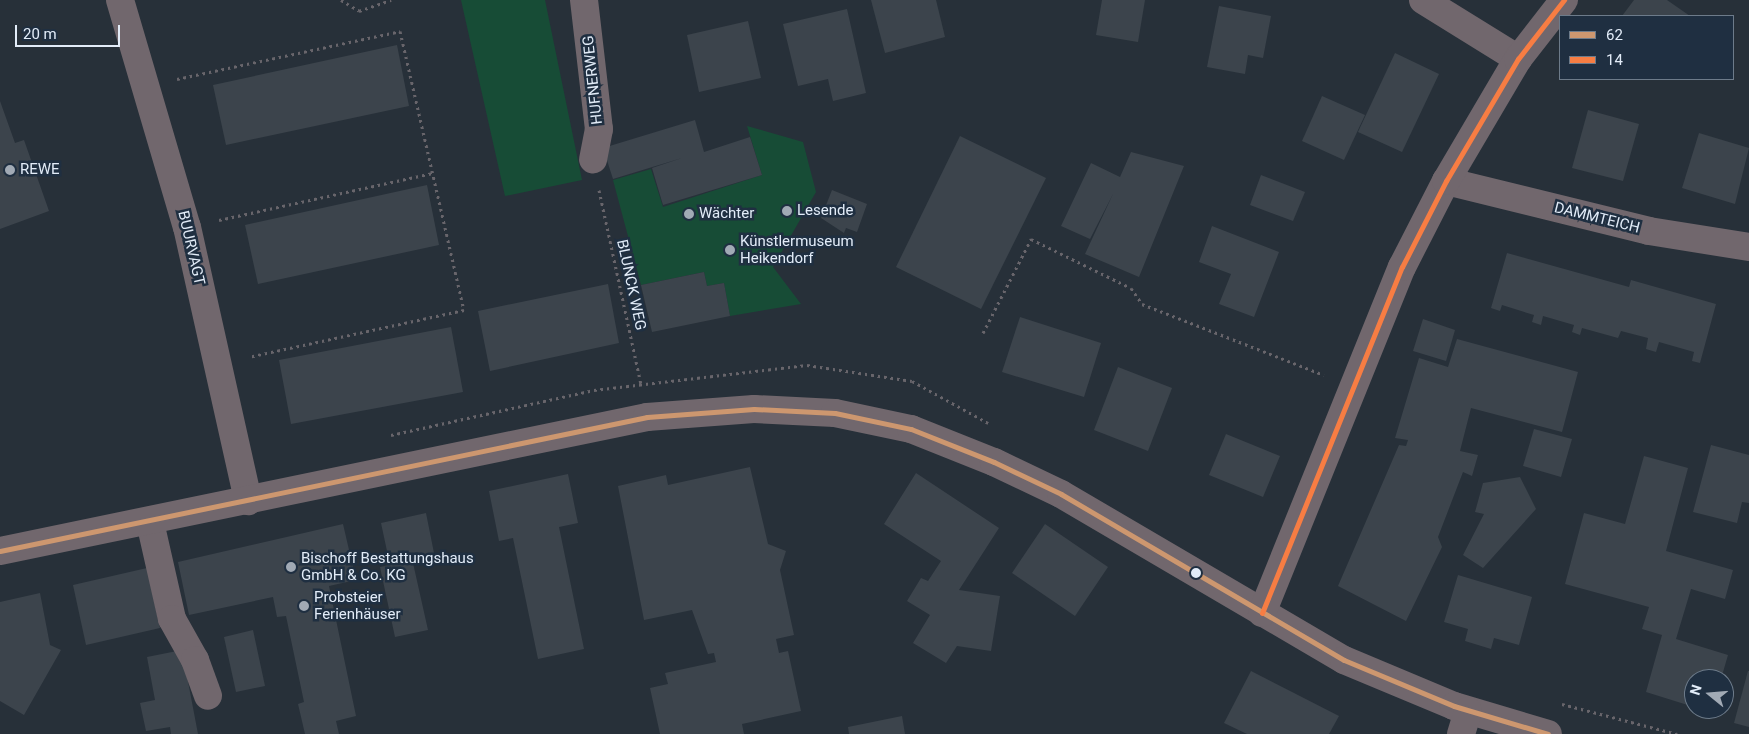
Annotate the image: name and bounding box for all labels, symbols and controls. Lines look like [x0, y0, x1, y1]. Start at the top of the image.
scale bar [18, 15, 122, 47]
legend [1559, 15, 1734, 80]
text: 20 m [23, 25, 57, 43]
text: 62 [1606, 26, 1623, 44]
street label: HUFNERWEG [579, 35, 607, 125]
text: 14 [1606, 51, 1623, 69]
place label: REWE [20, 161, 60, 179]
marker: REWE [4, 164, 16, 176]
street label: DAMMTEICH [1552, 199, 1642, 237]
place label: Lesende [797, 202, 853, 220]
place label: Wächter [699, 205, 754, 223]
marker: Lesende [781, 205, 793, 217]
marker: Wächter [683, 208, 695, 220]
street label: BUURVAGT [174, 209, 208, 287]
place label: Künstlermuseum Heikendorf [740, 232, 854, 267]
street label: BLUNCK WEG [613, 238, 649, 332]
marker: Künstlermuseum Heikendorf [724, 244, 736, 256]
place label: Bischoff Bestattungshaus GmbH & Co. KG [301, 549, 474, 584]
marker: Bischoff Bestattungshaus GmbH & Co. KG [285, 561, 297, 573]
unlabelled marker [1191, 568, 1201, 578]
place label: Probsteier Ferienhäuser [314, 588, 401, 623]
marker: Probsteier Ferienhäuser [298, 600, 310, 612]
north arrow [1684, 669, 1734, 719]
text: N [1687, 683, 1705, 697]

